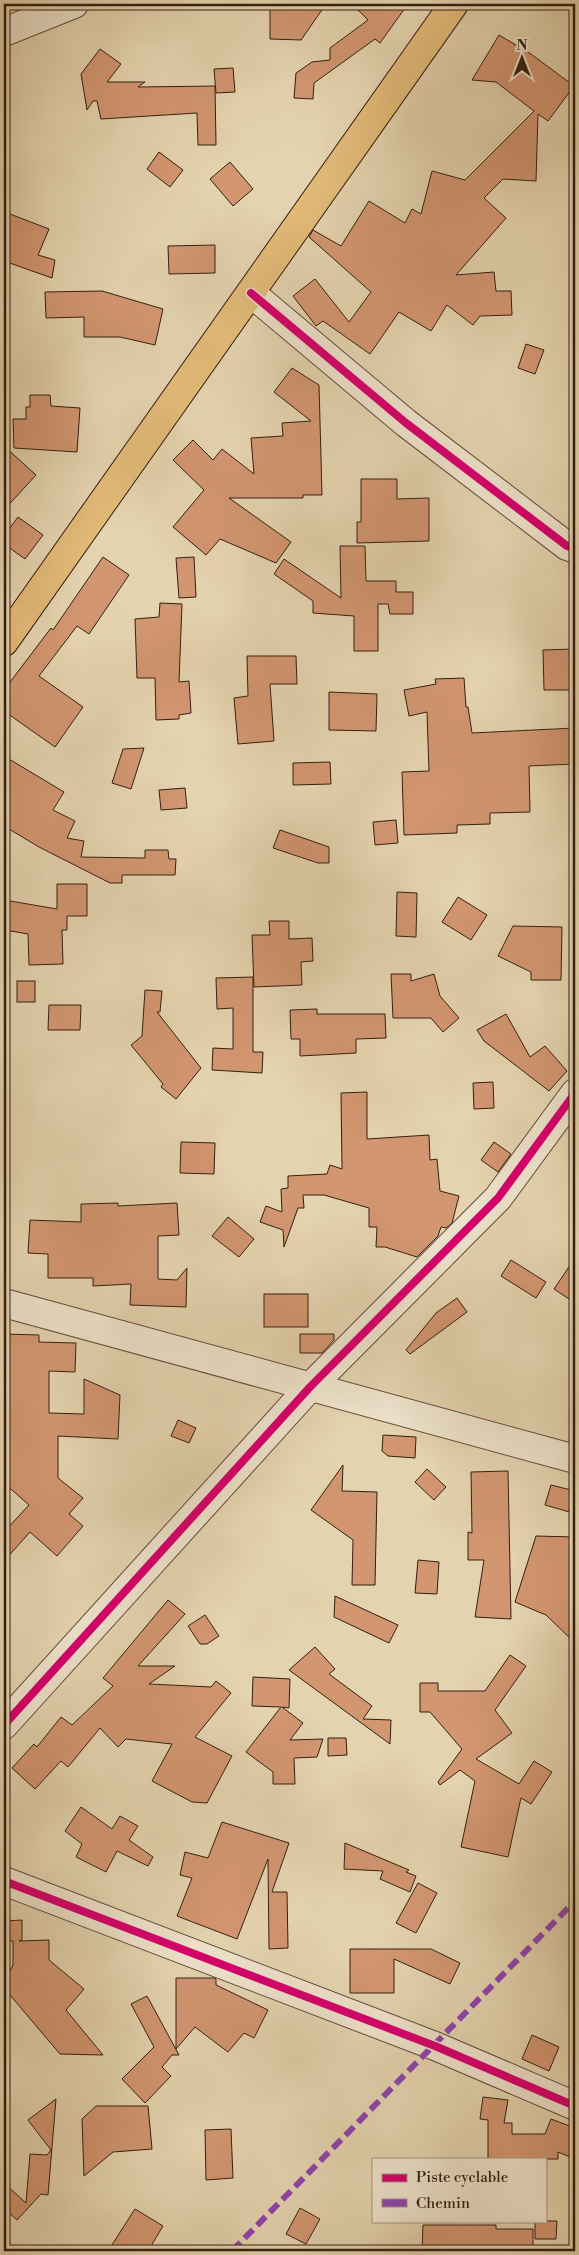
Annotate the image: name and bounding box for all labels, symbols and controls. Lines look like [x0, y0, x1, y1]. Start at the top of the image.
north arrow [496, 32, 546, 82]
text: N [516, 37, 528, 55]
legend [372, 2158, 546, 2222]
text: Piste cyclable [416, 2168, 508, 2187]
text: Chemin [416, 2194, 470, 2213]

